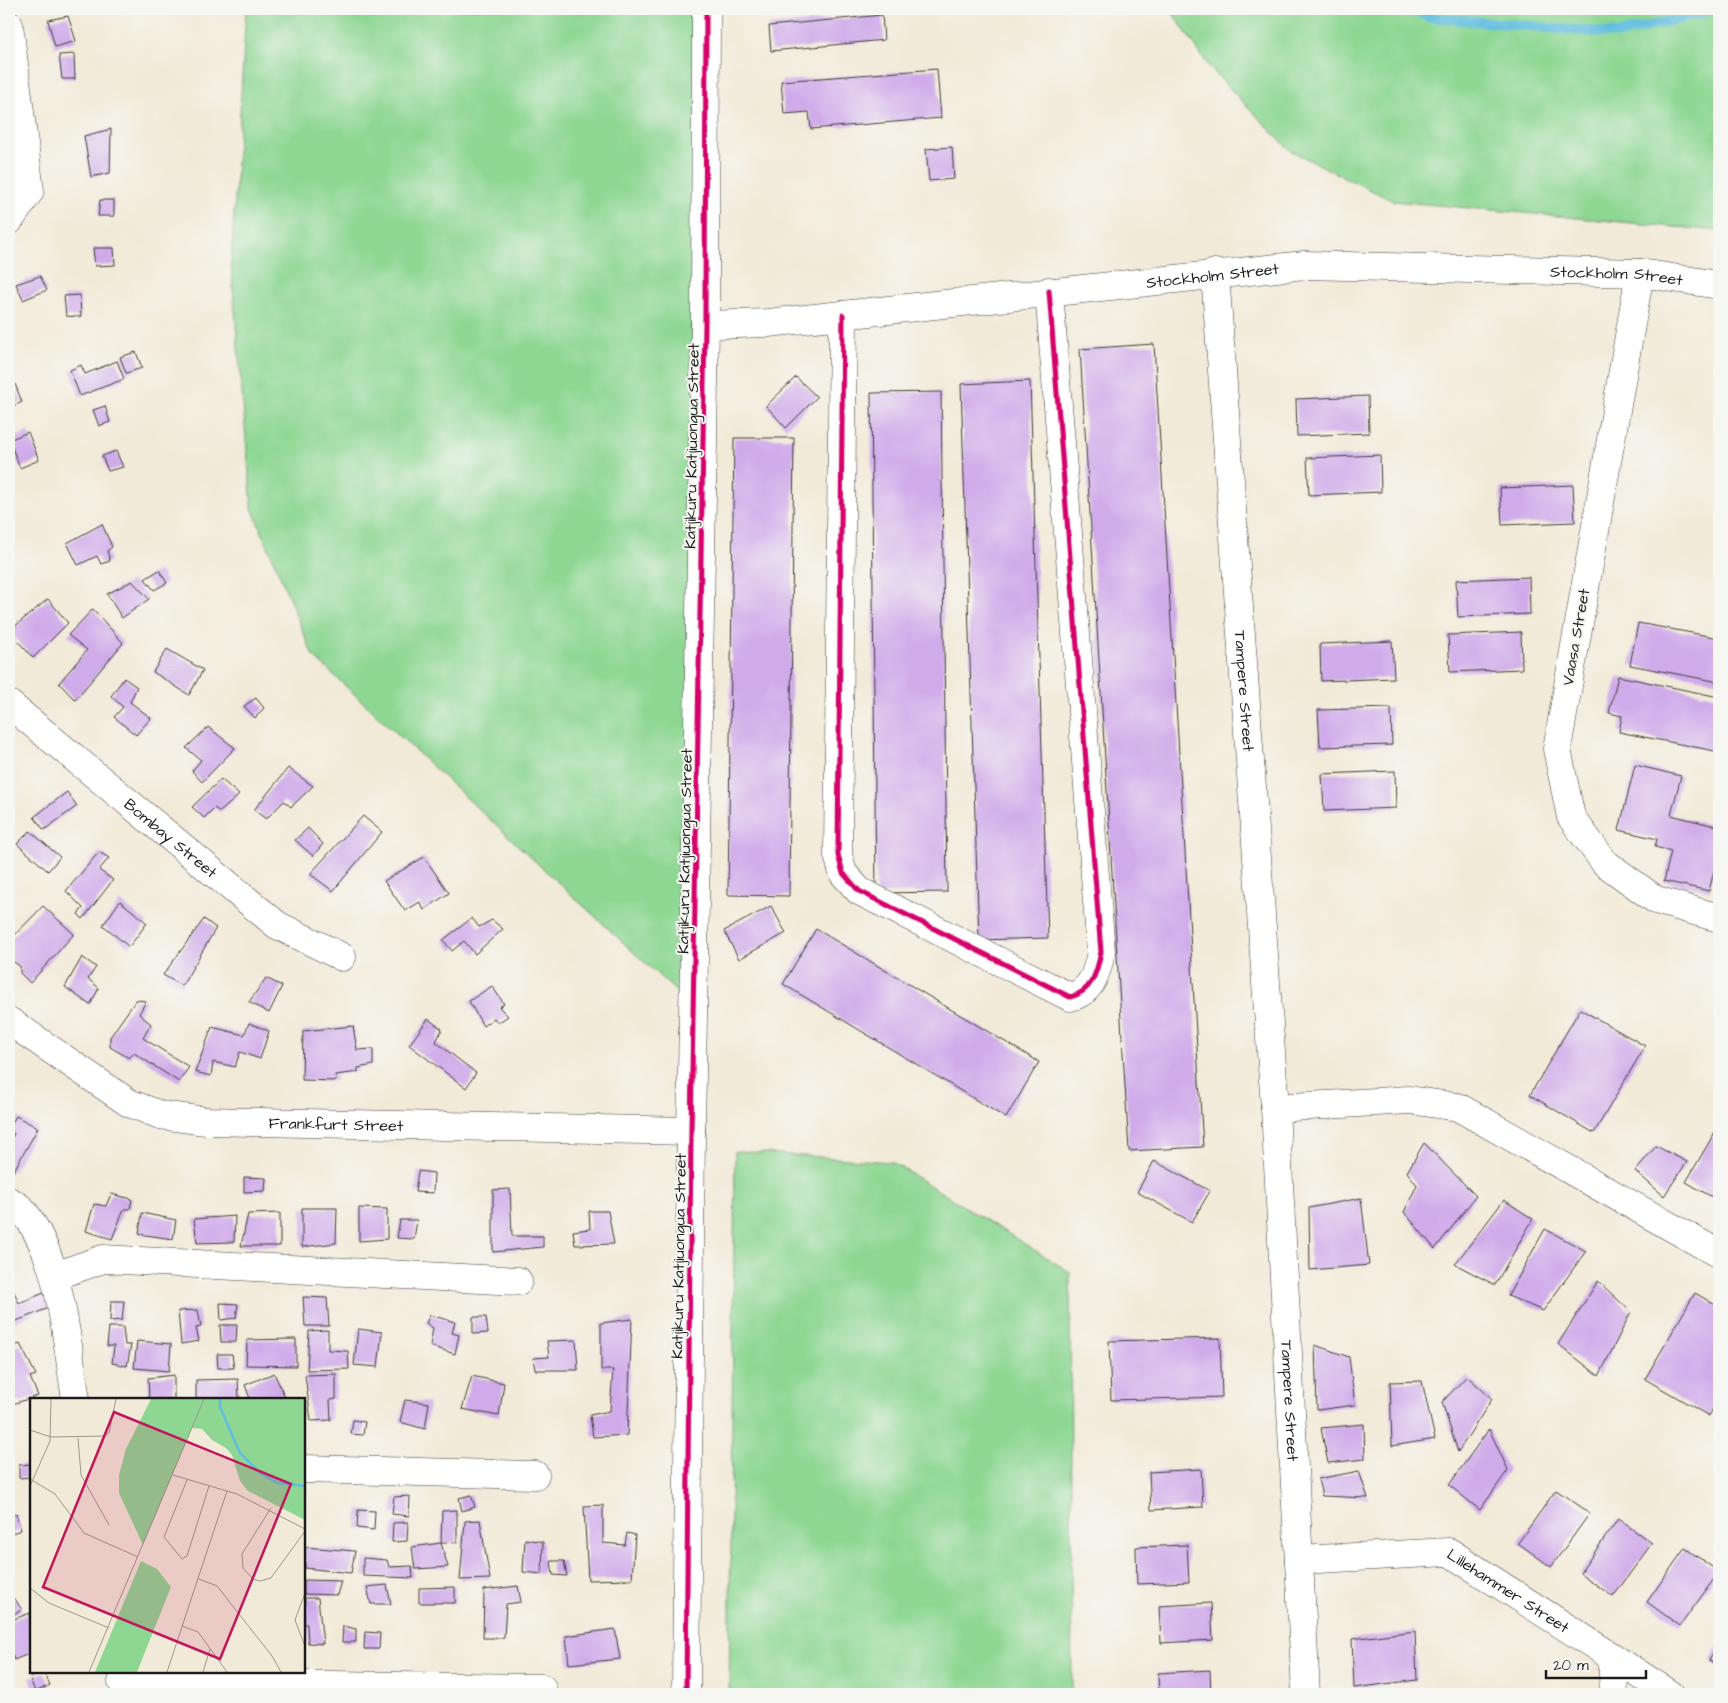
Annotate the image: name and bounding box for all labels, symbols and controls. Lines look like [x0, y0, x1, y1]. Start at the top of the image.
street label: Stockholm Street [1145, 258, 1280, 294]
street label: Stockholm Street [1550, 261, 1685, 291]
street label: Katjikuru Katjiuongua Street [679, 342, 706, 549]
street label: Vaasa Street [1557, 586, 1595, 687]
street label: Tampere Street [1229, 630, 1259, 753]
street label: Katjikuru Katjiuongua Street [672, 747, 699, 954]
street label: Bombay Street [119, 793, 222, 884]
street label: Frankfurt Street [268, 1112, 404, 1137]
street label: Katjikuru Katjiuongua Street [666, 1152, 693, 1359]
street label: Tampere Street [1275, 1339, 1304, 1462]
inset map [30, 1398, 305, 1673]
street label: Lillehammer Street [1443, 1544, 1574, 1639]
scale bar [1546, 1648, 1646, 1680]
text: 20 m [1553, 1655, 1589, 1676]

